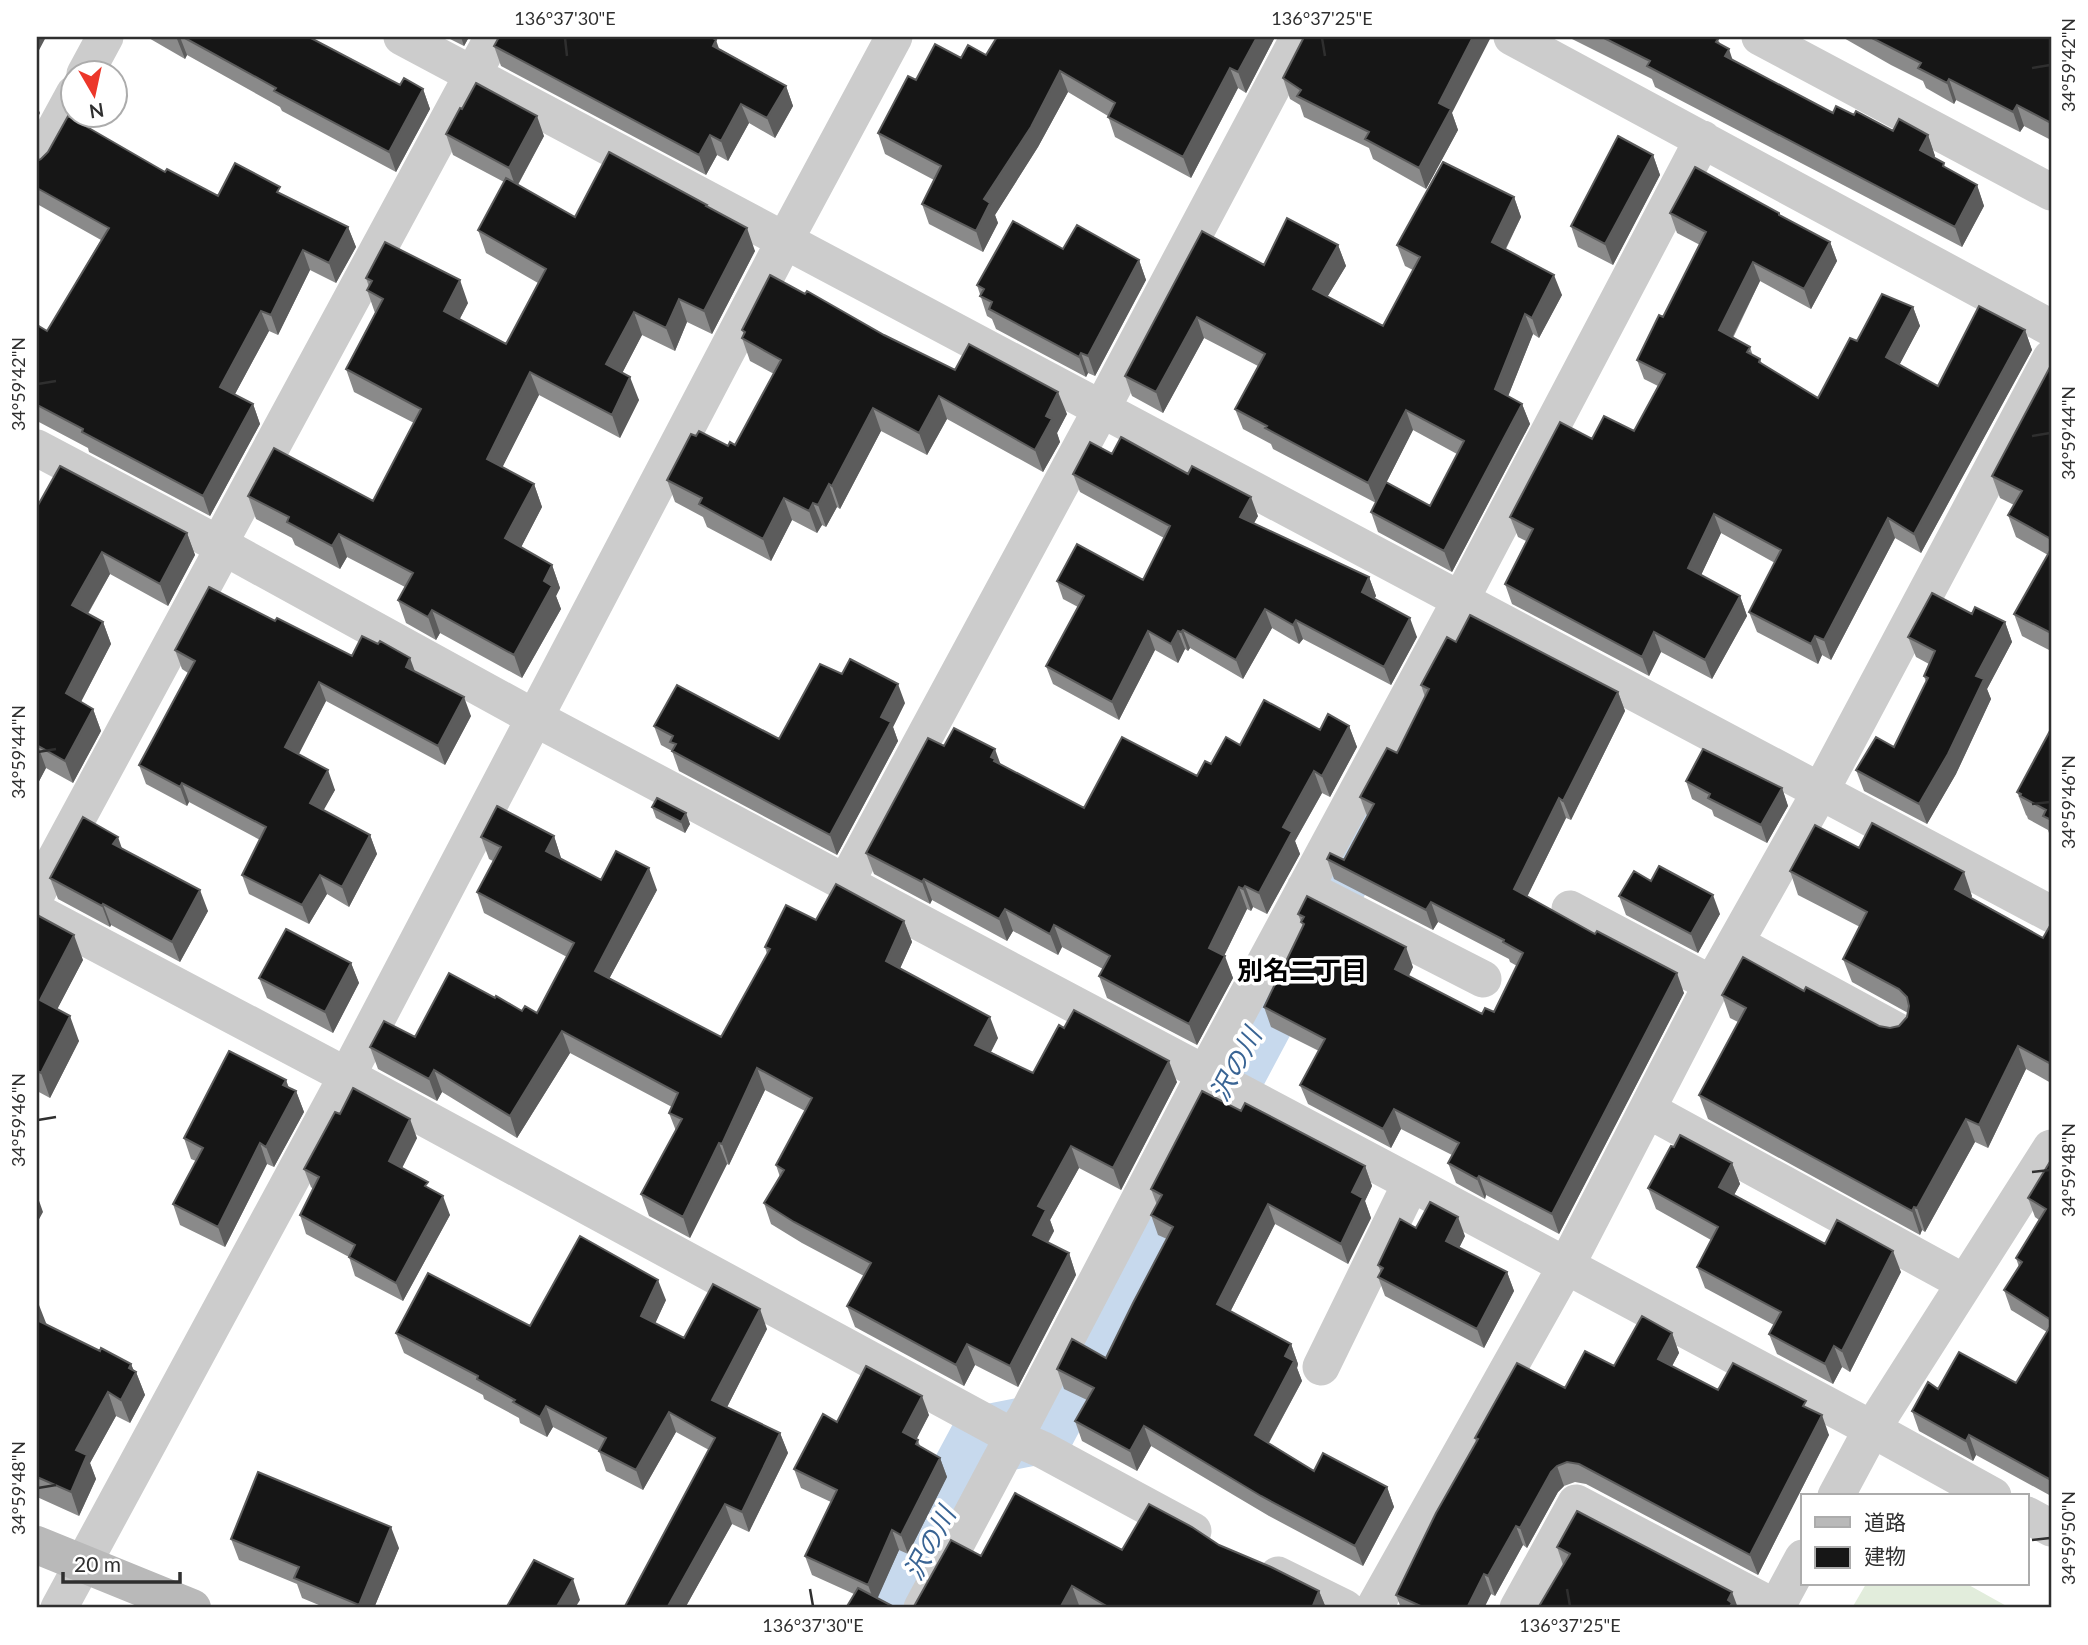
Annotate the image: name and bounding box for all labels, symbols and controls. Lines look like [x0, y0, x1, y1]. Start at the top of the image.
text: 136°37'30"E [514, 7, 616, 29]
text: 136°37'25"E [1271, 7, 1373, 29]
text: 34°59'42"N [2057, 18, 2079, 112]
north arrow [60, 60, 130, 130]
text: N [88, 99, 106, 124]
text: 34°59'42"N [7, 337, 29, 431]
text: 34°59'44"N [2057, 386, 2079, 480]
text: 34°59'44"N [7, 705, 29, 799]
text: 34°59'46"N [2057, 755, 2079, 849]
district label: 別名二丁目 [1237, 954, 1367, 986]
water label: 沢の川 [1203, 1019, 1269, 1106]
text: 34°59'46"N [7, 1073, 29, 1167]
text: 34°59'48"N [2057, 1123, 2079, 1217]
text: 34°59'48"N [7, 1441, 29, 1535]
text: 34°59'50"N [2057, 1491, 2079, 1585]
legend [1801, 1494, 2028, 1586]
water label: 沢の川 [897, 1498, 963, 1585]
text: 道路 [1864, 1509, 1906, 1534]
scale bar [63, 1540, 180, 1584]
text: 建物 [1864, 1543, 1906, 1568]
text: 20 m [74, 1551, 121, 1576]
text: 136°37'30"E [762, 1614, 864, 1636]
text: 136°37'25"E [1519, 1614, 1621, 1636]

